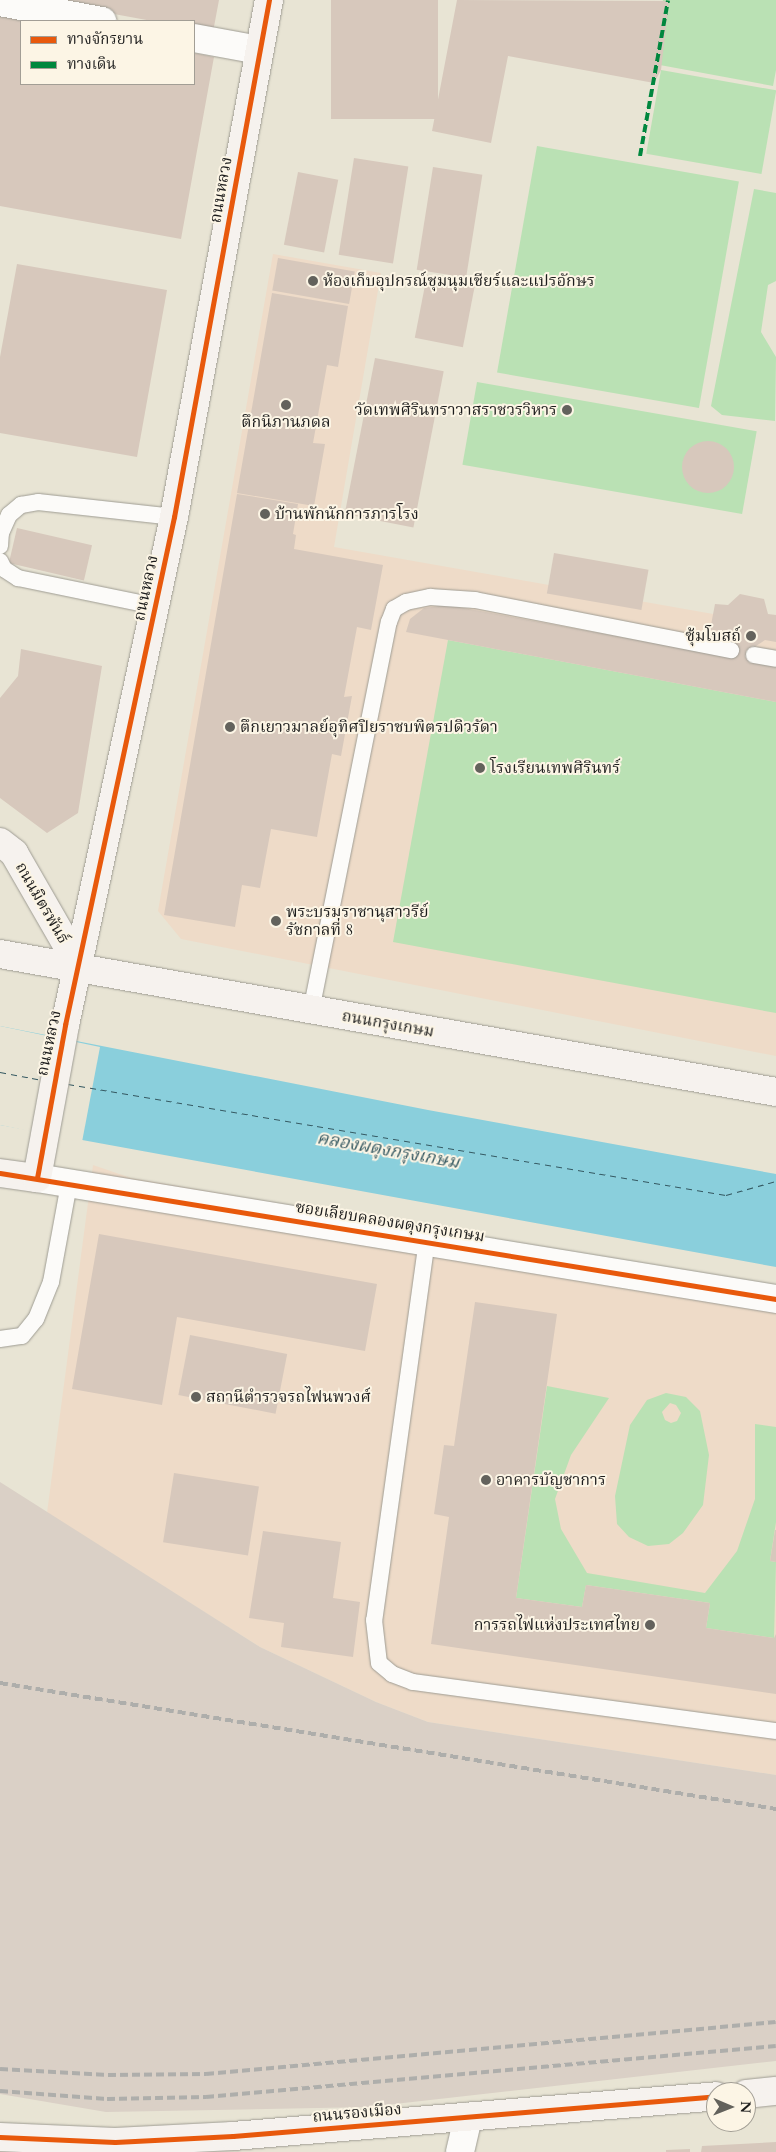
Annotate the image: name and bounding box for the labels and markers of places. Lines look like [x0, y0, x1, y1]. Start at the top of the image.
place label: ห้องเก็บอุปกรณ์ชุมนุมเชียร์และแปรอักษร [323, 271, 595, 291]
marker: ห้องเก็บอุปกรณ์ชุมนุมเชียร์และแปรอักษร [307, 275, 319, 287]
marker: ตึกนิภานภดล [280, 399, 292, 411]
place label: วัดเทพศิรินทราวาสราชวรวิหาร [355, 400, 557, 420]
marker: วัดเทพศิรินทราวาสราชวรวิหาร [561, 404, 573, 416]
place label: ตึกนิภานภดล [241, 412, 331, 432]
place label: บ้านพักนักการภารโรง [275, 504, 419, 524]
marker: บ้านพักนักการภารโรง [259, 508, 271, 520]
place label: ซุ้มโบสถ์ [685, 626, 741, 646]
marker: ซุ้มโบสถ์ [745, 630, 757, 642]
place label: ตึกเยาวมาลย์อุทิศปิยราชบพิตรปดิวรัดา [240, 717, 498, 737]
marker: ตึกเยาวมาลย์อุทิศปิยราชบพิตรปดิวรัดา [224, 721, 236, 733]
place label: โรงเรียนเทพศิรินทร์ [490, 758, 620, 778]
marker: โรงเรียนเทพศิรินทร์ [474, 762, 486, 774]
place label: พระบรมราชานุสาวรีย์ รัชกาลที่ 8 [286, 902, 429, 940]
marker: พระบรมราชานุสาวรีย์ รัชกาลที่ 8 [270, 915, 282, 927]
place label: สถานีตำรวจรถไฟนพวงศ์ [206, 1387, 371, 1407]
marker: สถานีตำรวจรถไฟนพวงศ์ [190, 1391, 202, 1403]
place label: อาคารบัญชาการ [496, 1470, 606, 1490]
marker: อาคารบัญชาการ [480, 1474, 492, 1486]
place label: การรถไฟแห่งประเทศไทย [474, 1615, 640, 1635]
marker: การรถไฟแห่งประเทศไทย [644, 1619, 656, 1631]

